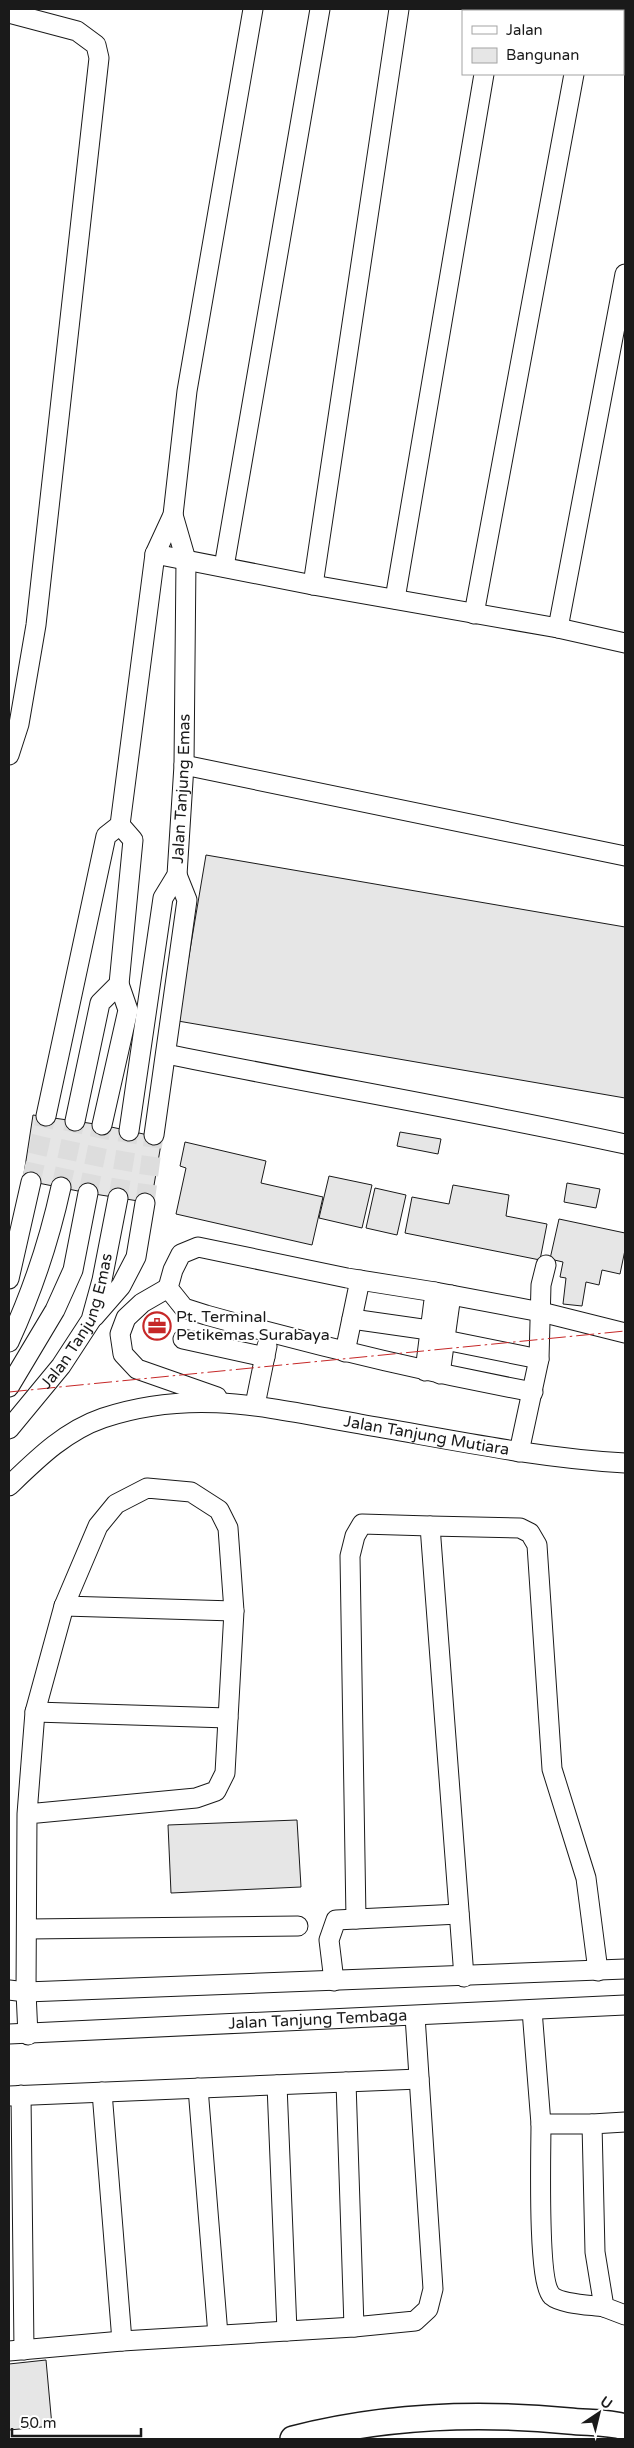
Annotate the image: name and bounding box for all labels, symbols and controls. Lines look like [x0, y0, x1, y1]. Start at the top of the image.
legend [462, 10, 624, 75]
text: Jalan [506, 21, 543, 39]
text: Bangunan [506, 46, 579, 64]
street label: Jalan Tanjung Emas [168, 714, 195, 864]
street label: Jalan Tanjung Emas [36, 1252, 117, 1393]
place label: Pt. Terminal Petikemas Surabaya [176, 1307, 330, 1345]
office icon: Pt. Terminal Petikemas Surabaya [142, 1311, 172, 1341]
street label: Jalan Tanjung Mutiara [342, 1411, 511, 1460]
street label: Jalan Tanjung Tembaga [228, 2005, 408, 2034]
north arrow [574, 2388, 624, 2438]
text: U [597, 2393, 615, 2413]
scale bar [12, 2406, 141, 2438]
text: 50 m [20, 2414, 57, 2432]

